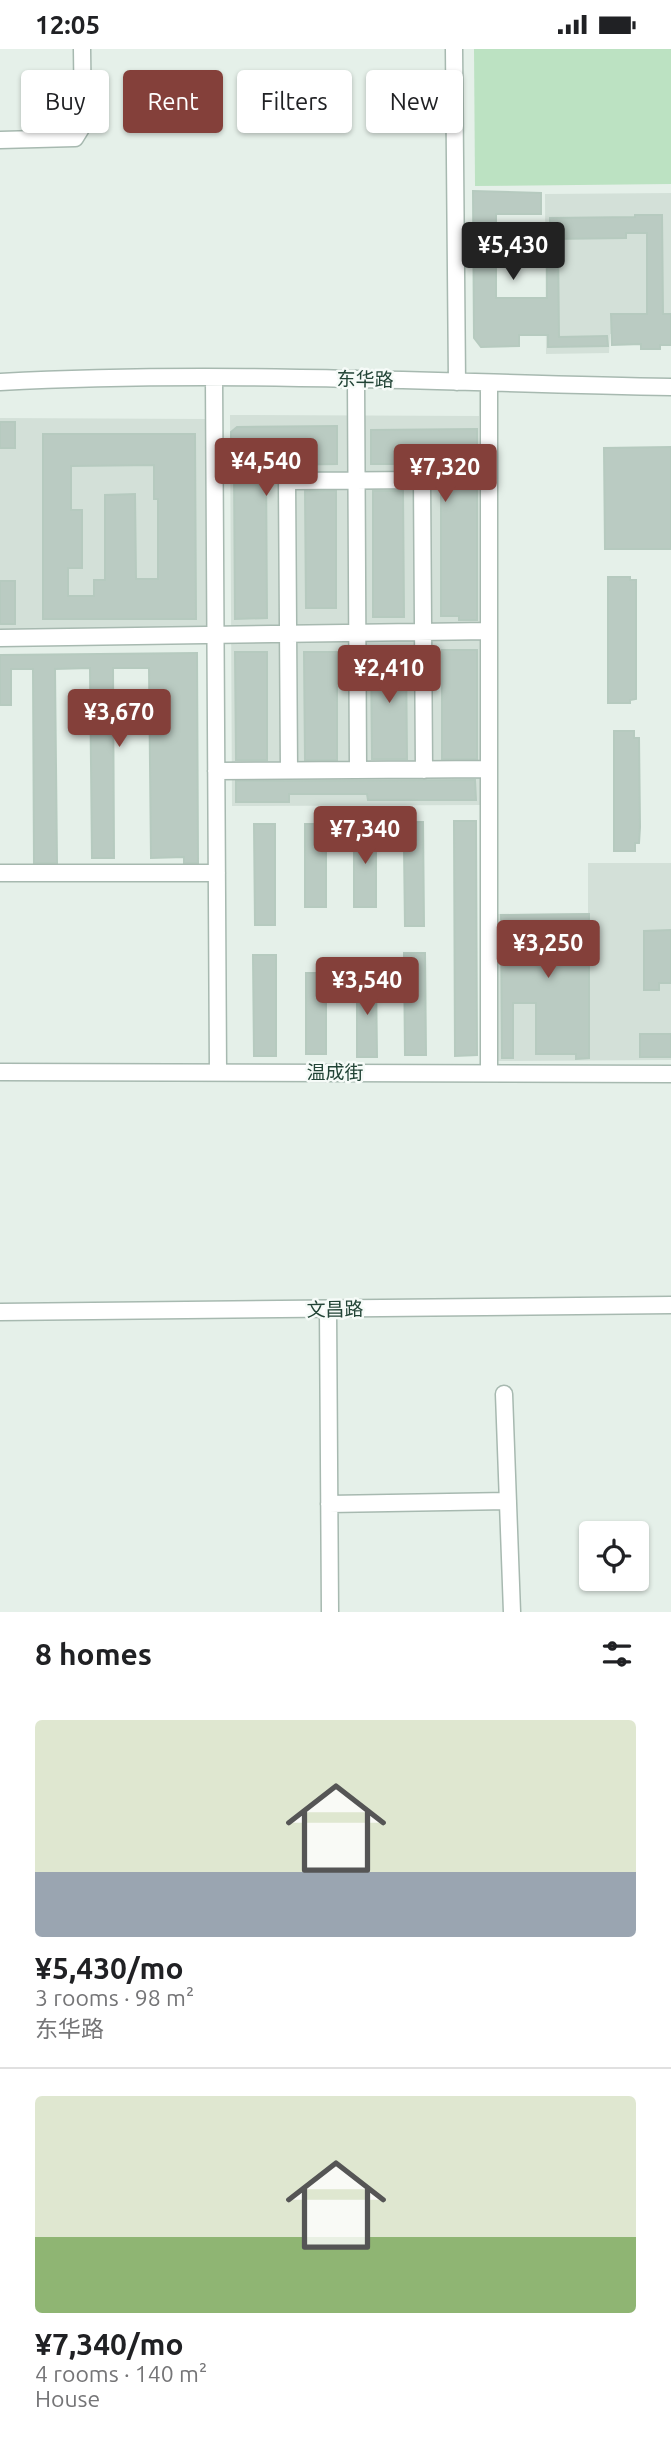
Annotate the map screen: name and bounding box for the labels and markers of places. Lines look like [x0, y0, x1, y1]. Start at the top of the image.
pin: ¥5,430 [456, 223, 570, 282]
pin: ¥4,540 [209, 439, 323, 498]
pin: ¥7,320 [388, 445, 502, 504]
pin: ¥2,410 [332, 645, 446, 705]
pin: ¥3,670 [62, 689, 176, 749]
pin: ¥7,340 [308, 807, 422, 866]
pin: ¥3,250 [491, 921, 605, 980]
pin: ¥3,540 [310, 957, 424, 1017]

